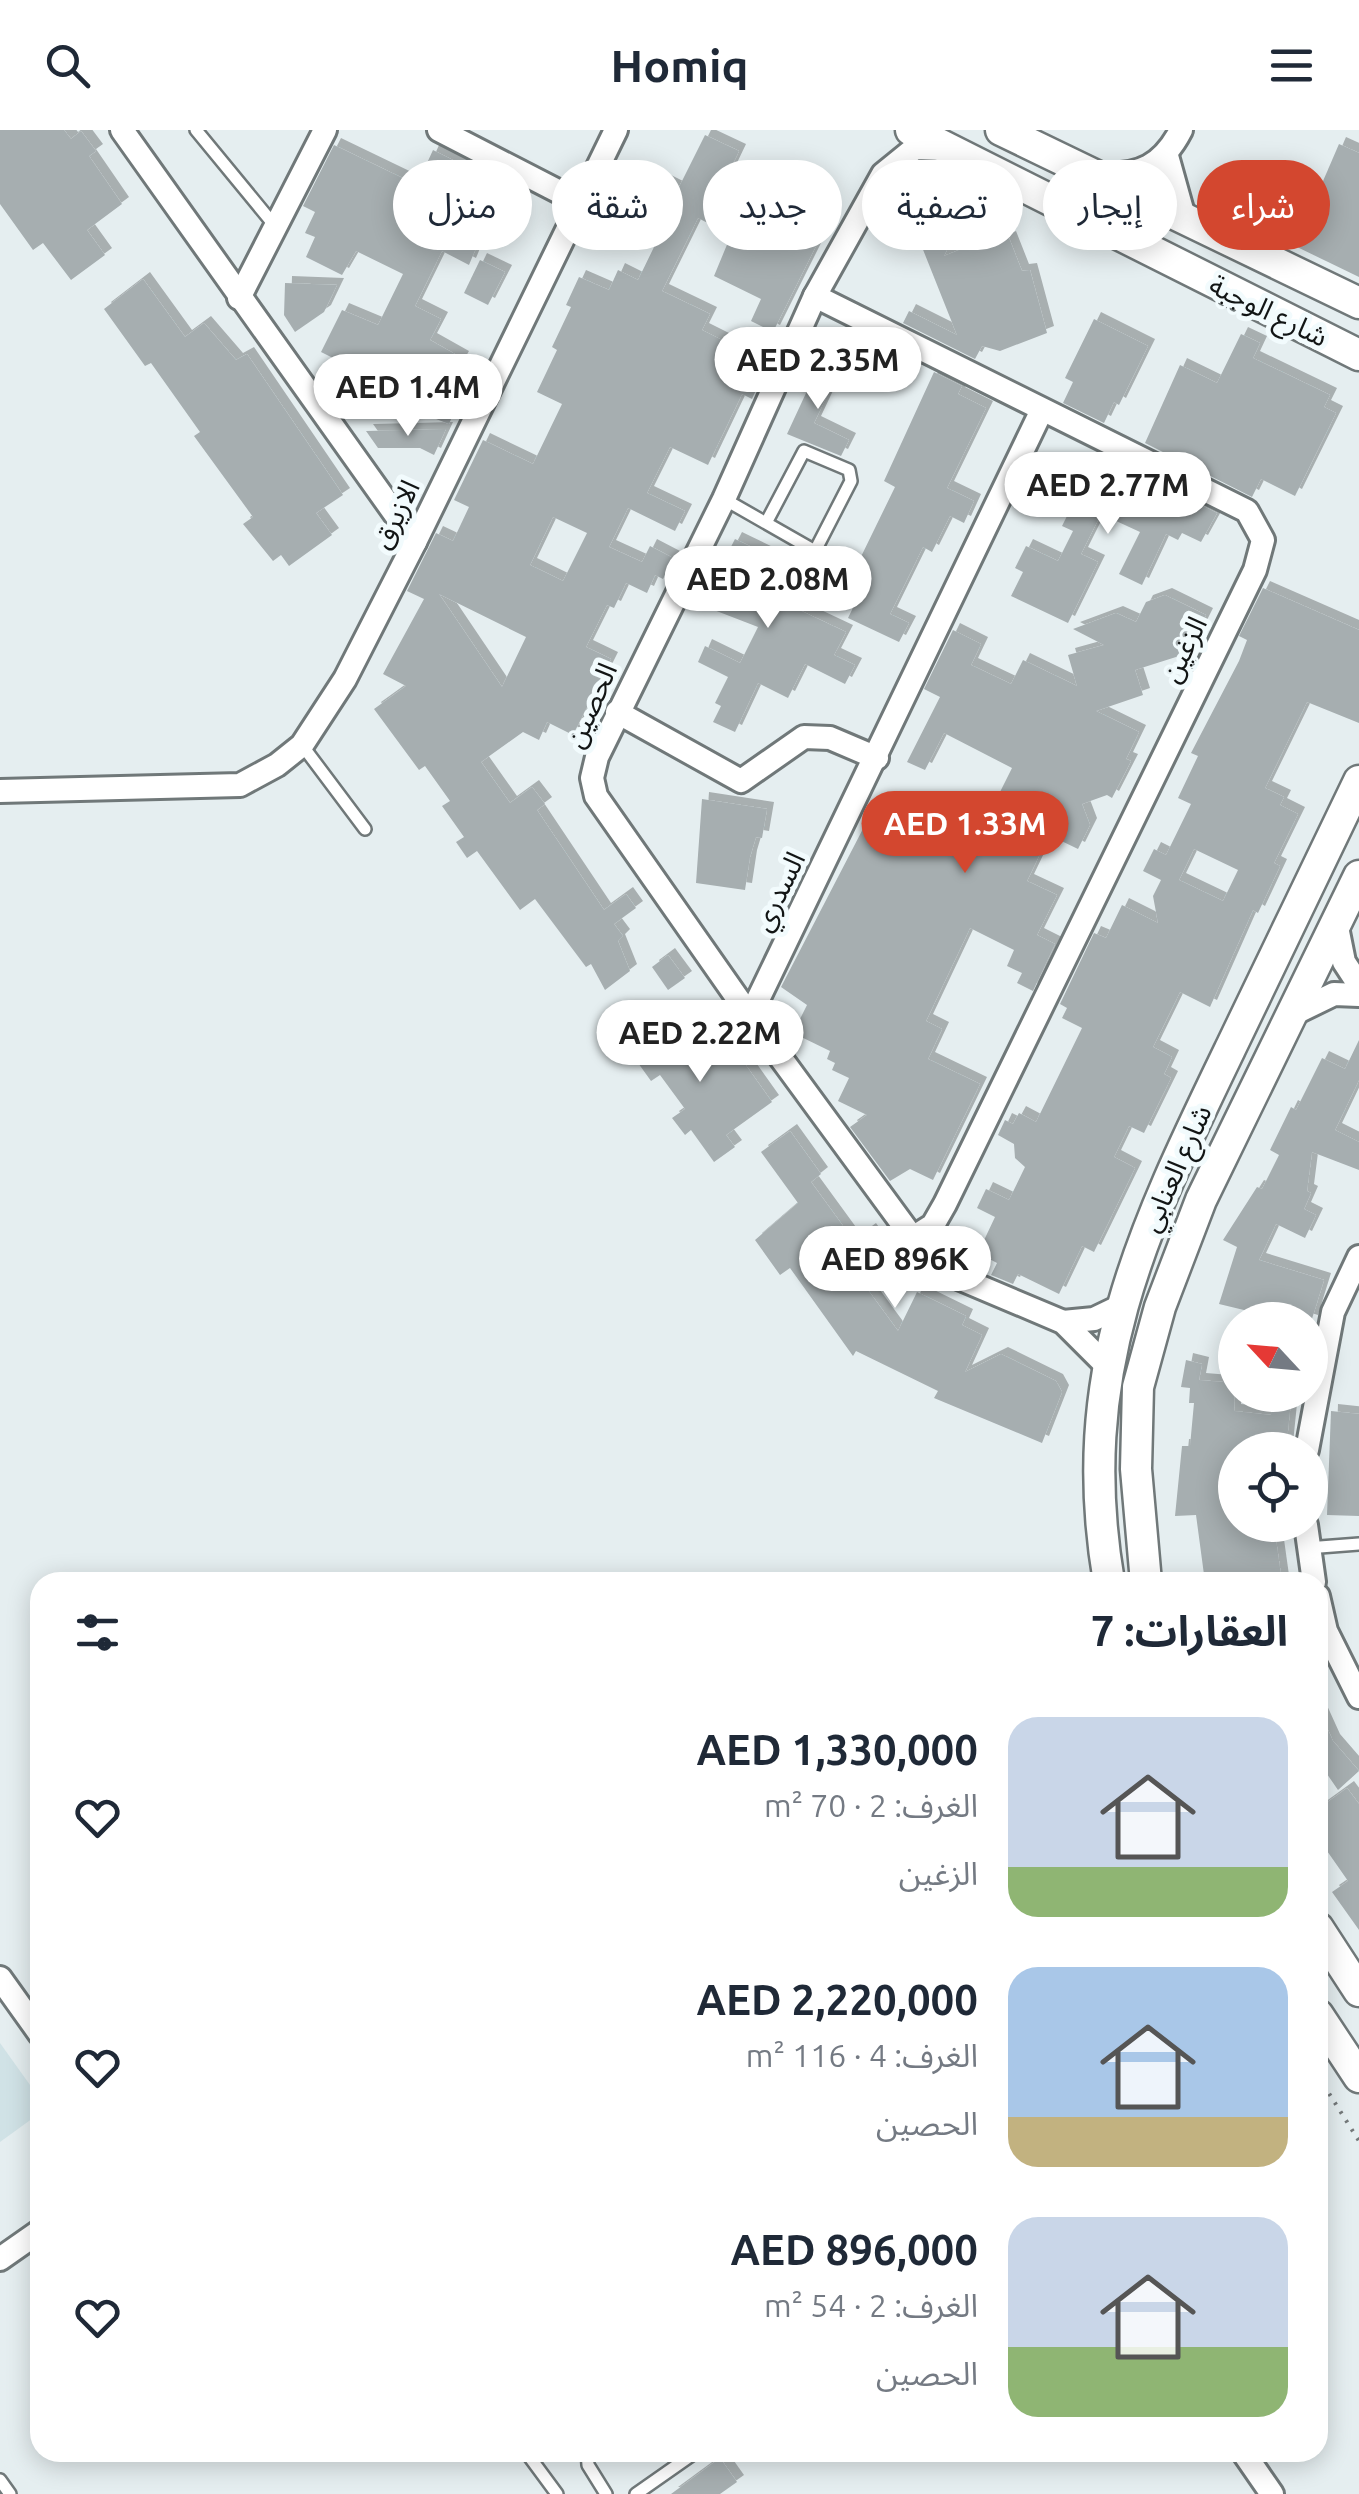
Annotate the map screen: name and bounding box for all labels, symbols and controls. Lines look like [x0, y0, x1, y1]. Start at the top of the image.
icon: search [40, 38, 95, 93]
icon: menu [1264, 38, 1319, 93]
text: Homiq [611, 40, 749, 91]
chip: منزل [393, 160, 532, 250]
chip: شقة [552, 160, 683, 250]
chip: جديد [703, 160, 842, 250]
chip: تصفية [862, 160, 1023, 250]
chip: إيجار [1043, 160, 1177, 250]
chip: شراء [1197, 160, 1330, 250]
street label: شارع الوجبة [1202, 268, 1333, 357]
pin: AED 2.35M [704, 327, 932, 412]
text: AED 2.35M [737, 341, 899, 377]
pin: AED 1.4M [305, 354, 511, 439]
text: AED 1.4M [336, 368, 480, 404]
pin: AED 2.77M [994, 452, 1222, 537]
text: AED 2.77M [1027, 466, 1189, 502]
street label: الازيرق [365, 475, 427, 554]
pin: AED 2.08M [654, 546, 882, 631]
text: AED 2.08M [687, 560, 849, 596]
street label: الزغين [1154, 611, 1214, 688]
street label: الحصين [558, 658, 624, 753]
pin: AED 1.33M [851, 791, 1079, 876]
text: AED 1.33M [884, 805, 1046, 841]
street label: السدري [746, 846, 816, 938]
pin: AED 2.22M [586, 1000, 814, 1085]
text: AED 2.22M [619, 1014, 781, 1050]
street label: شارع العنابي [1133, 1100, 1223, 1239]
pin: AED 896K [792, 1226, 998, 1311]
text: AED 896K [821, 1240, 969, 1276]
north arrow [1218, 1302, 1328, 1412]
map controls [1218, 1302, 1328, 1542]
button: locate [1218, 1432, 1328, 1542]
icon: filters [70, 1605, 125, 1660]
text: العقارات: 7 [1091, 1607, 1288, 1654]
text: AED 1,330,000 [696, 1726, 978, 1773]
icon: home [1088, 1757, 1208, 1877]
text: الغرف: 2 · 70 m² [764, 1787, 978, 1823]
icon: heart [70, 1790, 125, 1845]
text: الزغين [899, 1855, 978, 1891]
text: AED 2,220,000 [696, 1976, 978, 2023]
icon: home [1088, 2007, 1208, 2127]
text: الغرف: 4 · 116 m² [746, 2037, 978, 2073]
icon: heart [70, 2040, 125, 2095]
text: الحصين [876, 2105, 978, 2141]
text: AED 896,000 [730, 2226, 978, 2273]
icon: home [1088, 2257, 1208, 2377]
text: الغرف: 2 · 54 m² [764, 2287, 978, 2323]
icon: heart [70, 2290, 125, 2345]
text: الحصين [876, 2355, 978, 2391]

